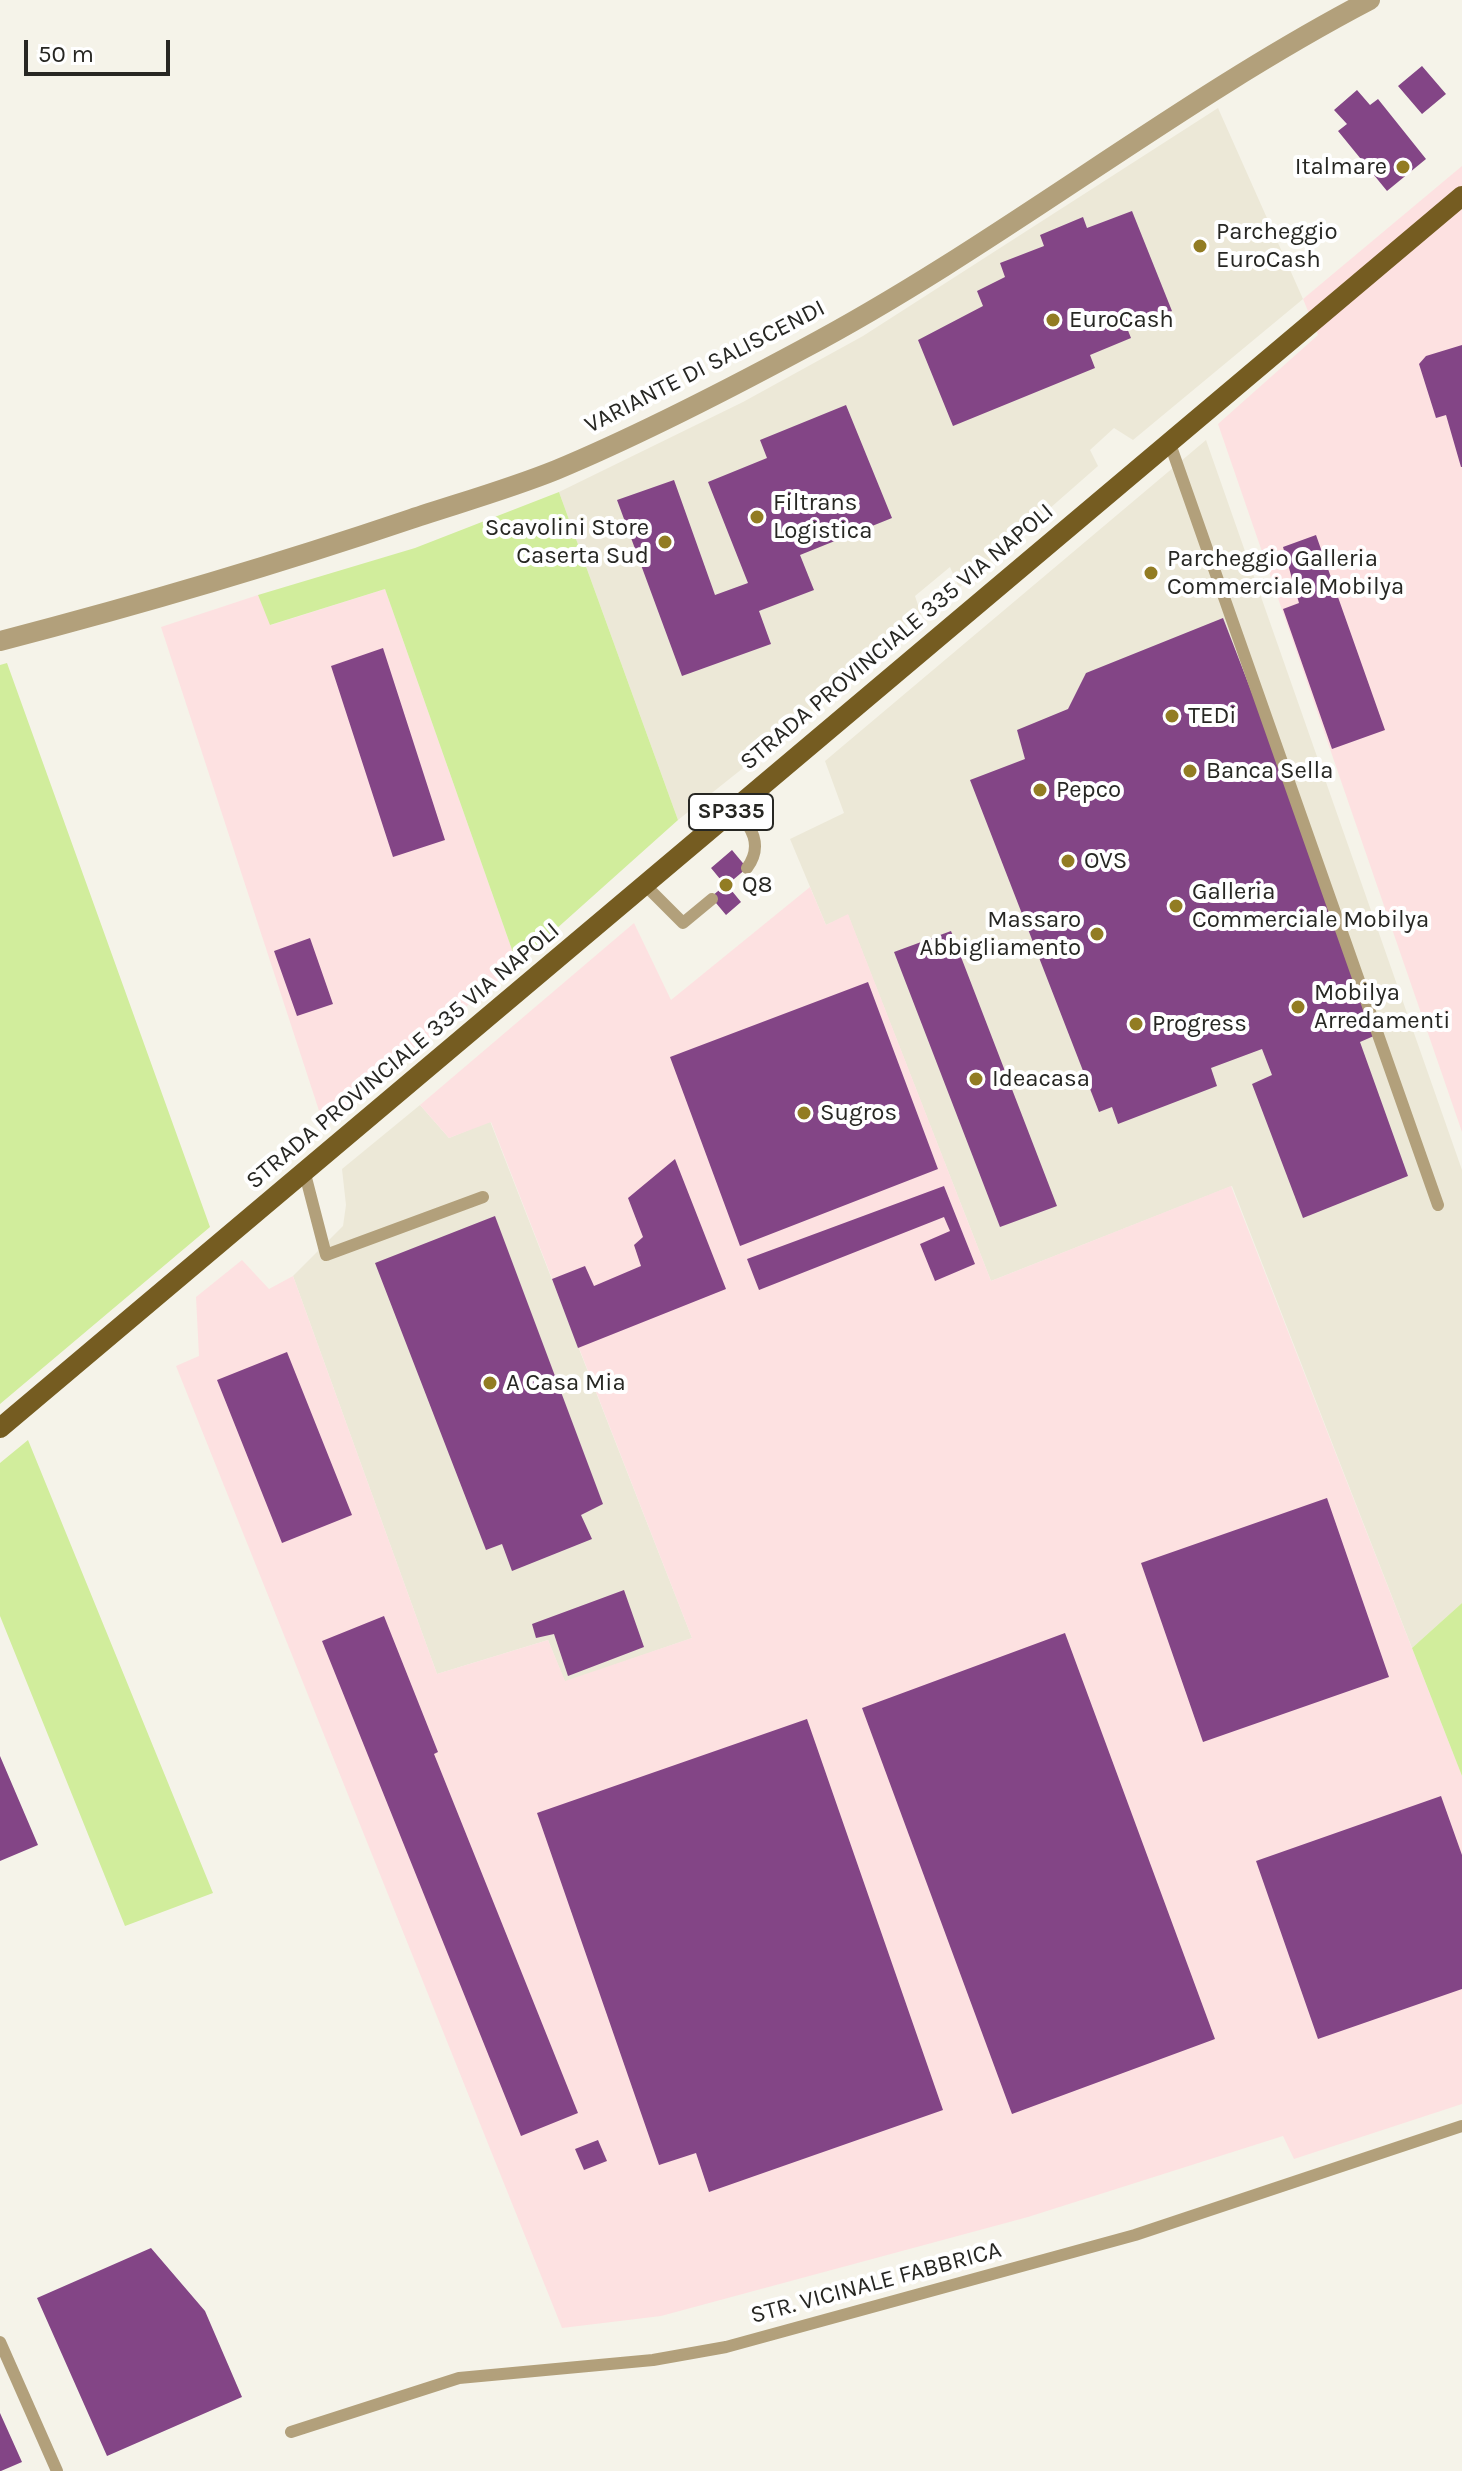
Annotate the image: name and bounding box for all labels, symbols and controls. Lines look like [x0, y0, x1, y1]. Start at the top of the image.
scale bar [28, 24, 174, 74]
text: 50 m [38, 40, 94, 68]
place label: Italmare [1295, 153, 1387, 181]
marker: Italmare [1394, 158, 1412, 176]
place label: Parcheggio EuroCash [1216, 218, 1338, 274]
marker: Parcheggio EuroCash [1191, 237, 1209, 255]
street label: VARIANTE DI SALISCENDI [580, 294, 830, 440]
place label: EuroCash [1069, 306, 1174, 334]
marker: EuroCash [1044, 311, 1062, 329]
place label: Filtrans Logistica [773, 489, 872, 545]
street label: STRADA PROVINCIALE 335 VIA NAPOLI [734, 497, 1060, 777]
marker: Filtrans Logistica [748, 508, 766, 526]
place label: Scavolini Store Caserta Sud [485, 514, 649, 570]
marker: Scavolini Store Caserta Sud [656, 533, 674, 551]
place label: Parcheggio Galleria Commerciale Mobilya [1167, 545, 1404, 601]
marker: Parcheggio Galleria Commerciale Mobilya [1142, 564, 1160, 582]
place label: TEDi [1188, 702, 1236, 730]
marker: TEDi [1163, 707, 1181, 725]
place label: Banca Sella [1206, 757, 1333, 785]
marker: Banca Sella [1181, 762, 1199, 780]
place label: Pepco [1056, 776, 1121, 804]
marker: Pepco [1031, 781, 1049, 799]
road number: SP335 [689, 794, 773, 830]
place label: OVS [1084, 847, 1127, 875]
marker: OVS [1059, 852, 1077, 870]
place label: Q8 [742, 871, 772, 899]
marker: Q8 [717, 876, 735, 894]
place label: Galleria Commerciale Mobilya [1192, 878, 1429, 934]
marker: Galleria Commerciale Mobilya [1167, 897, 1185, 915]
place label: Massaro Abbigliamento [920, 906, 1081, 962]
street label: STRADA PROVINCIALE 335 VIA NAPOLI [240, 916, 566, 1196]
marker: Massaro Abbigliamento [1088, 925, 1106, 943]
place label: Mobilya Arredamenti [1314, 979, 1450, 1035]
marker: Mobilya Arredamenti [1289, 998, 1307, 1016]
place label: Progress [1152, 1010, 1247, 1038]
marker: Progress [1127, 1015, 1145, 1033]
place label: Ideacasa [992, 1065, 1090, 1093]
marker: Ideacasa [967, 1070, 985, 1088]
place label: Sugros [820, 1099, 897, 1127]
marker: Sugros [795, 1104, 813, 1122]
place label: A Casa Mia [506, 1369, 626, 1397]
marker: A Casa Mia [481, 1374, 499, 1392]
street label: STR. VICINALE FABBRICA [748, 2236, 1004, 2330]

